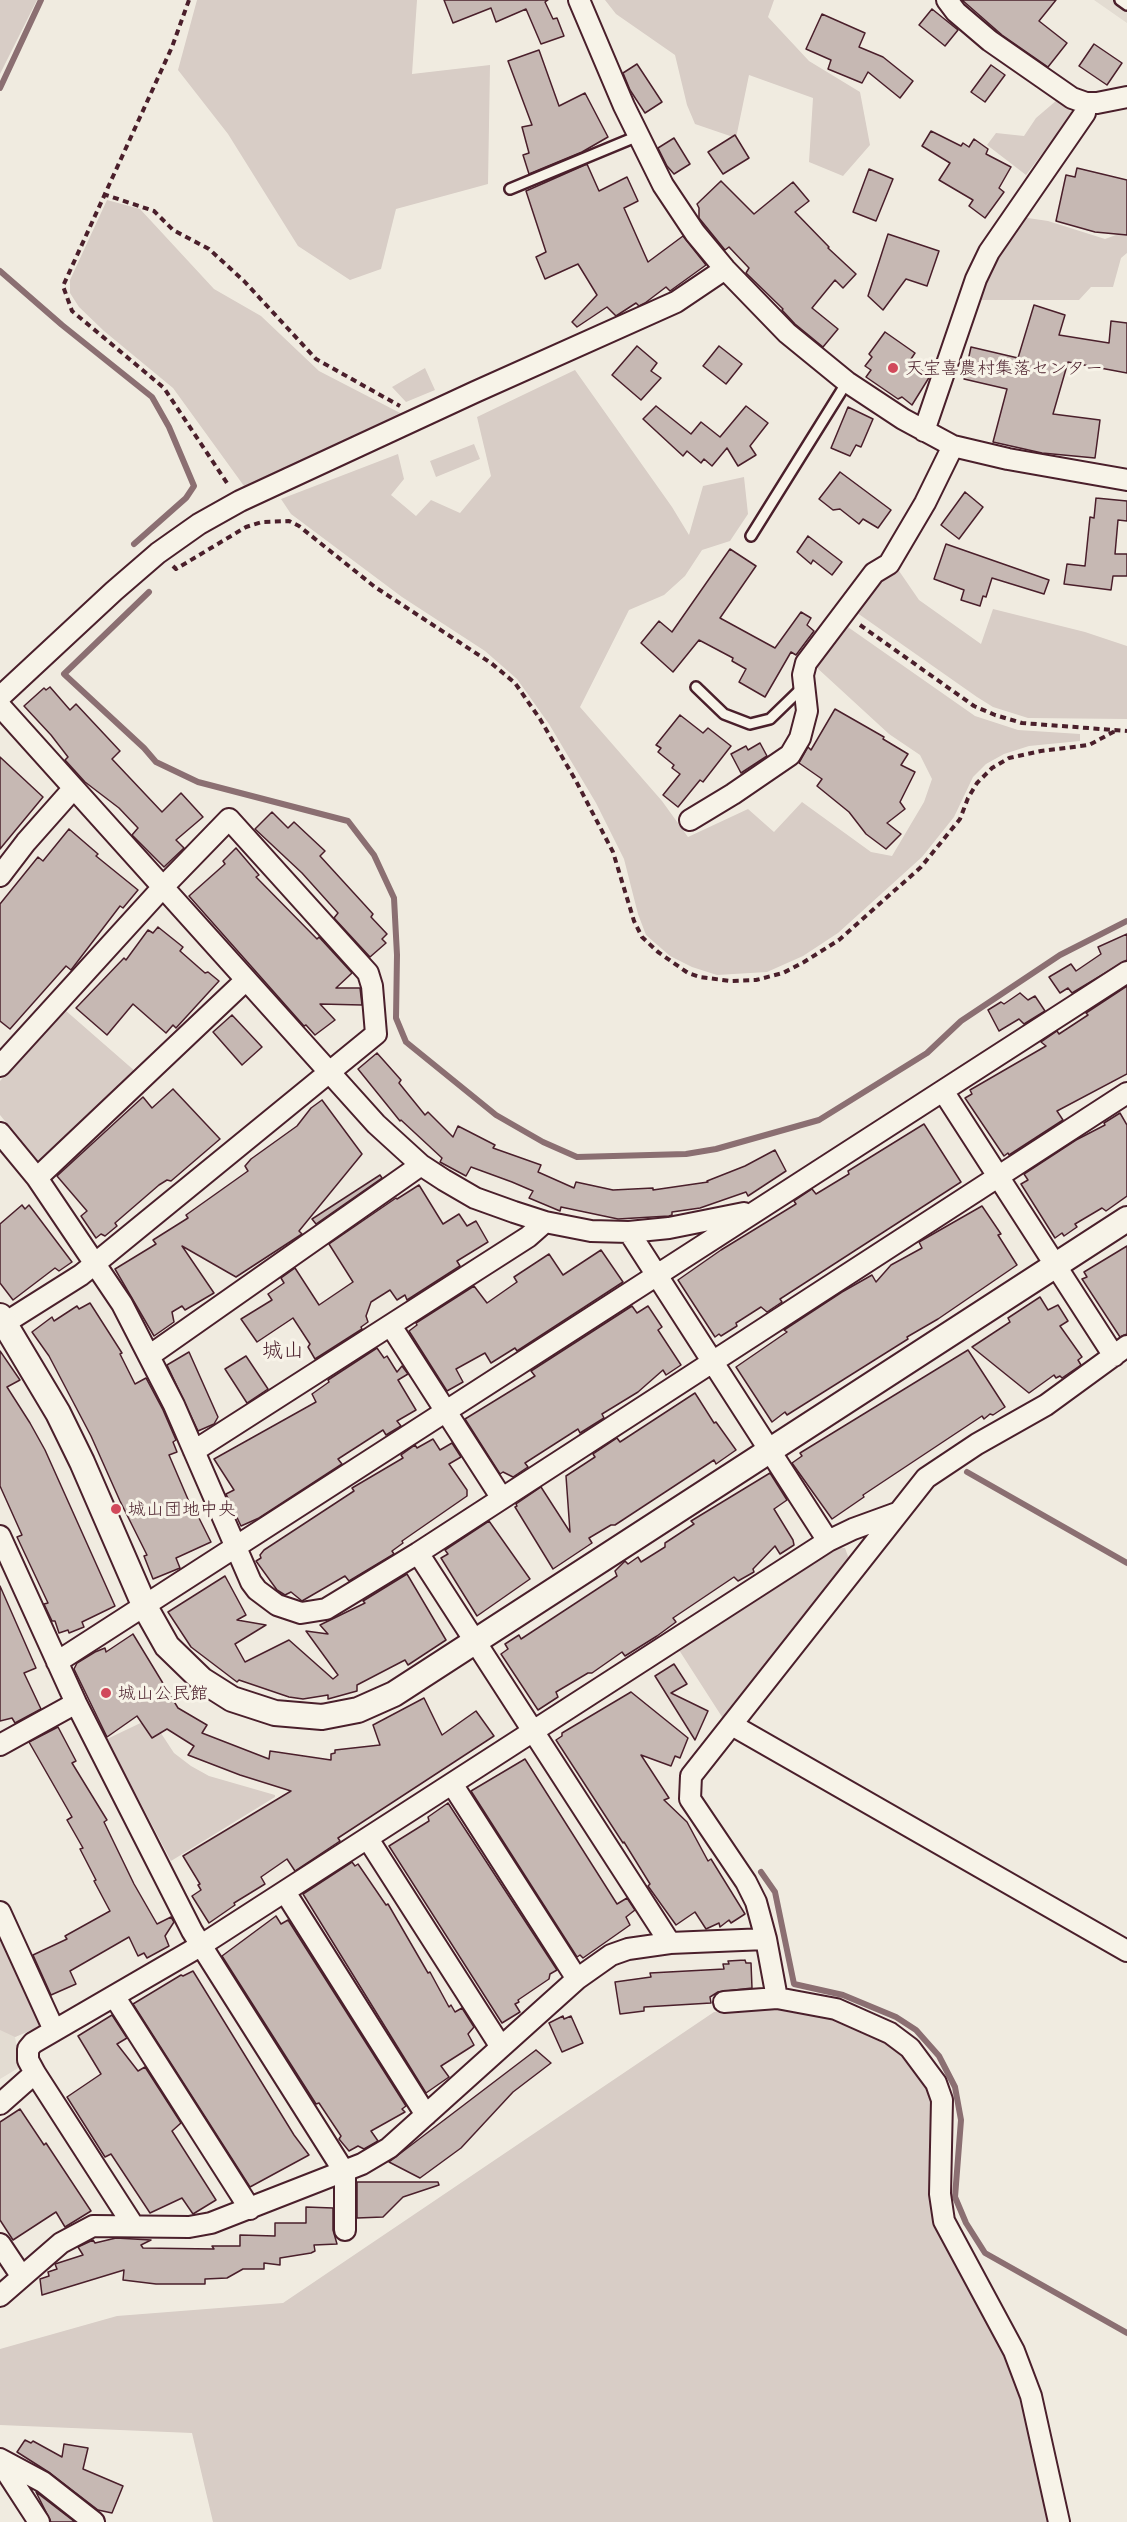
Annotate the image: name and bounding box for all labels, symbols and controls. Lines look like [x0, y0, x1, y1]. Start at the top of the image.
place label: 天宝喜農村集落センター [905, 357, 1103, 379]
marker: 天宝喜農村集落センター [886, 361, 900, 375]
district label: 城山 [262, 1338, 304, 1364]
place label: 城山団地中央 [128, 1498, 236, 1520]
marker: 城山団地中央 [109, 1502, 123, 1516]
place label: 城山公民館 [118, 1682, 208, 1704]
marker: 城山公民館 [99, 1686, 113, 1700]

